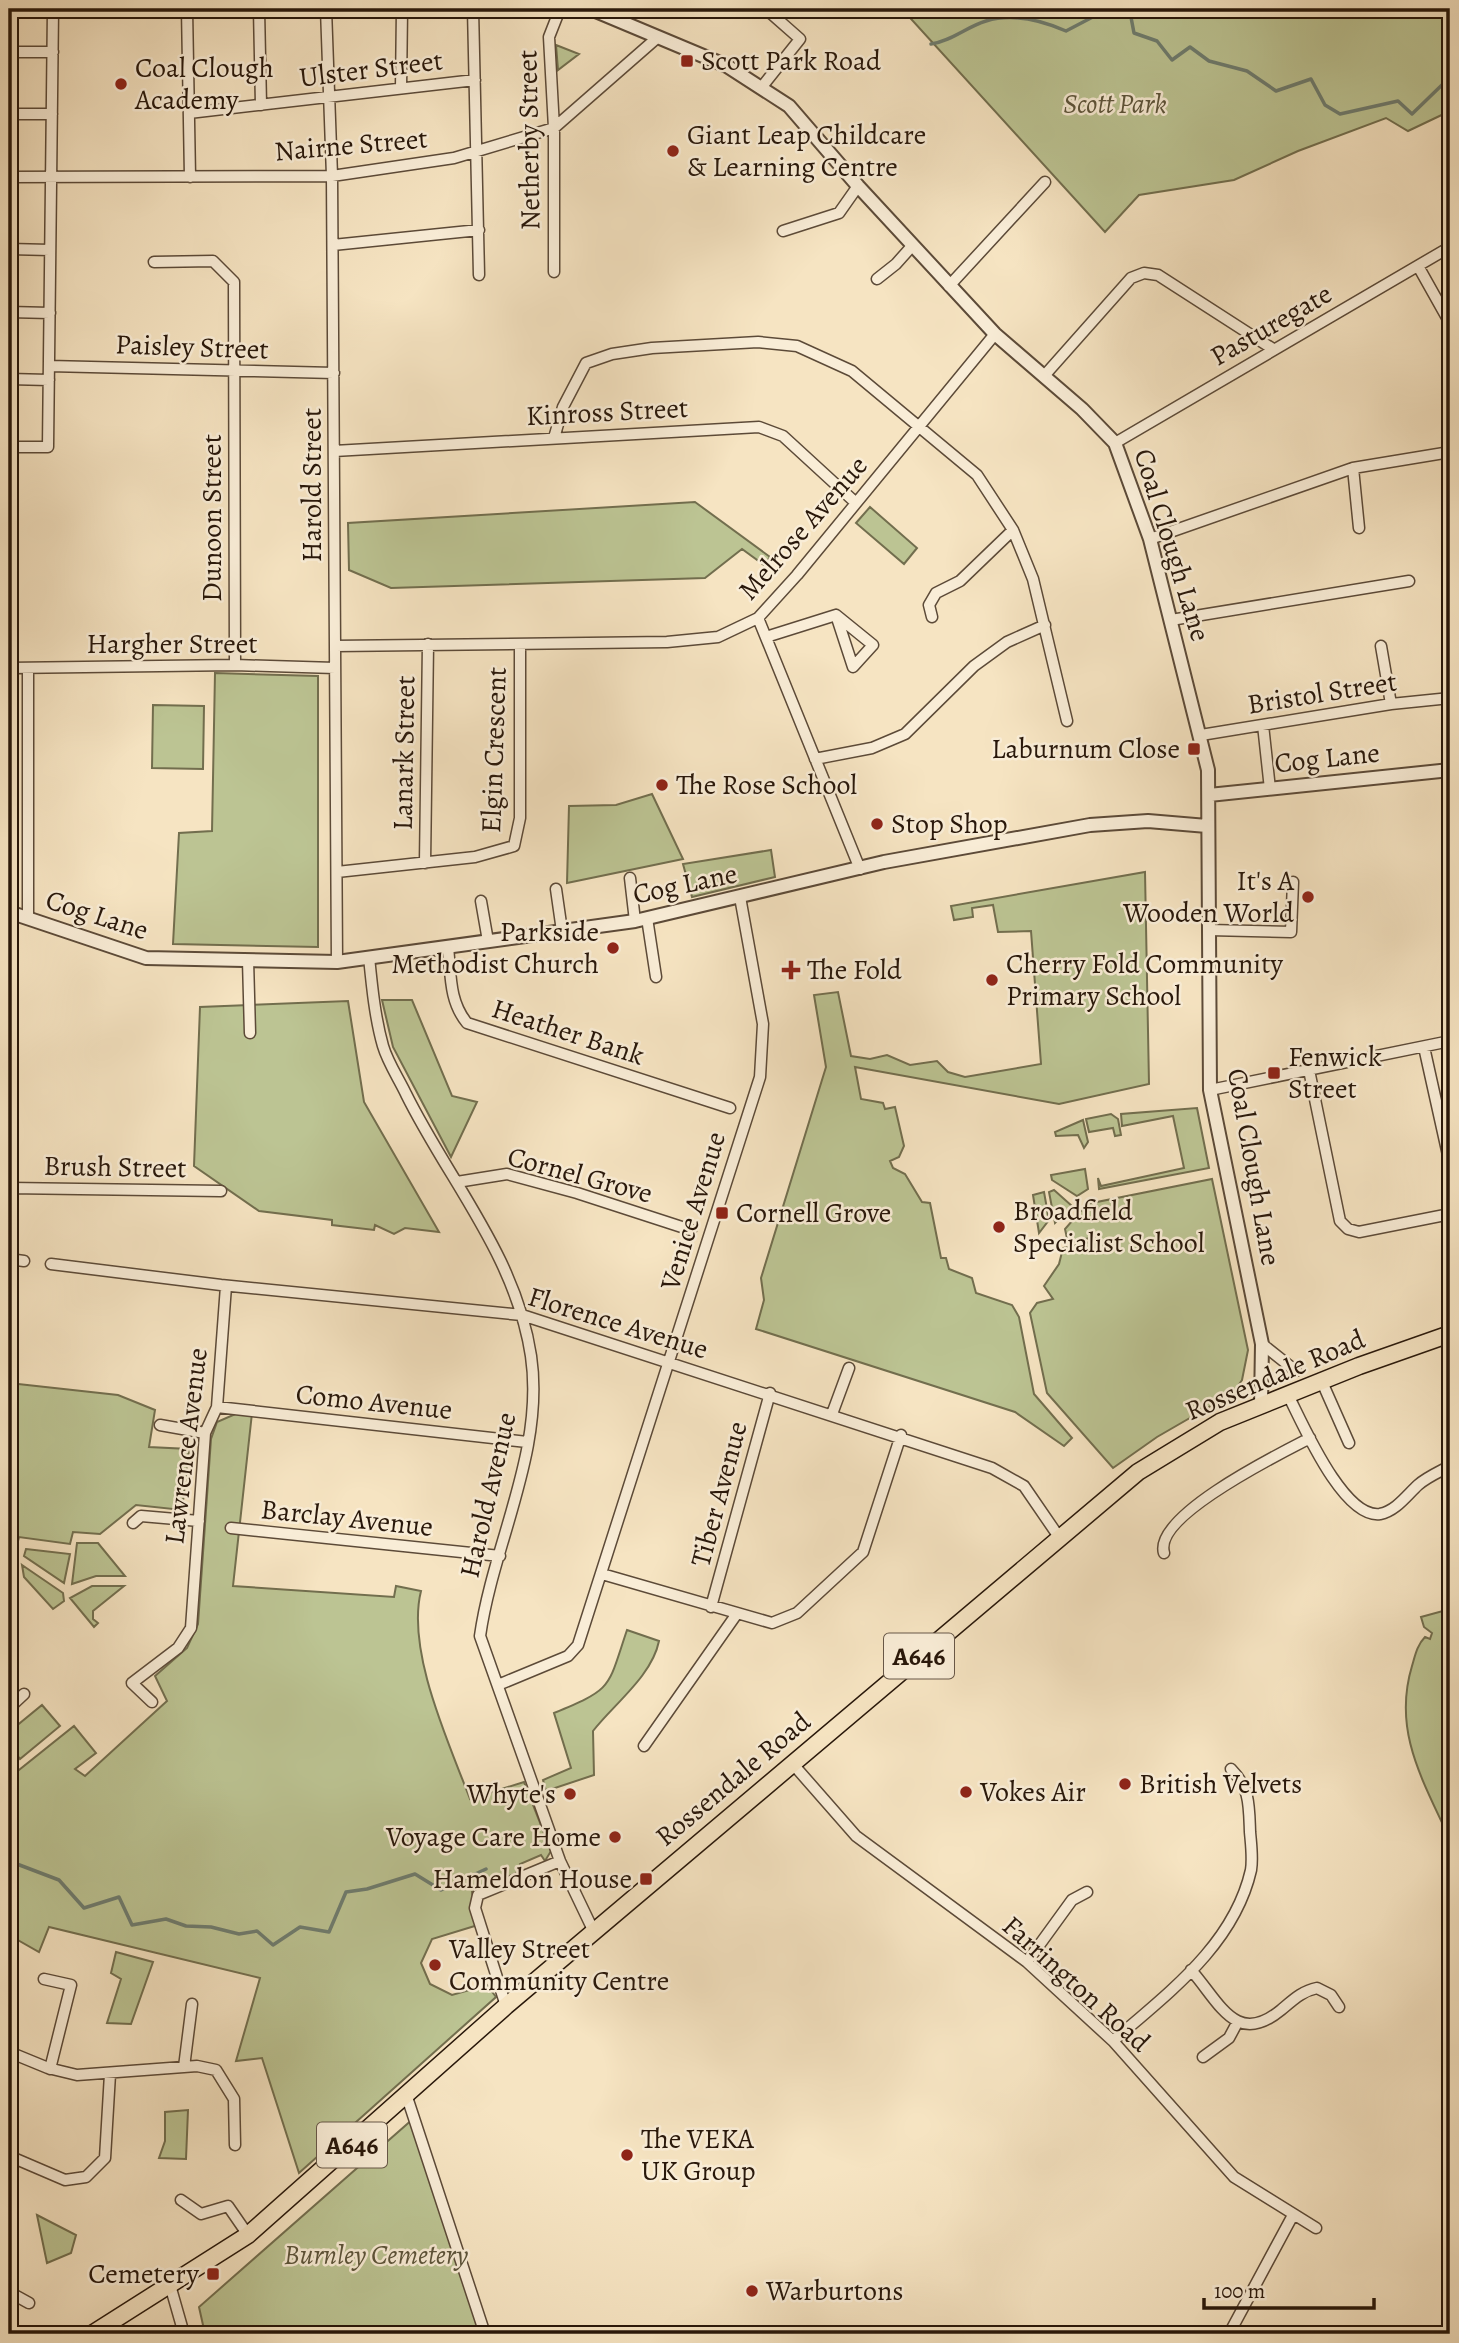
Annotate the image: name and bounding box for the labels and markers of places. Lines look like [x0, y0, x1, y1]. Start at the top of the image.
place label: Scott Park Road [701, 42, 882, 80]
place label: Coal Clough Academy [134, 49, 274, 119]
marker: Scott Park Road [679, 53, 695, 69]
marker: Coal Clough Academy [113, 76, 129, 92]
place label: Giant Leap Childcare & Learning Centre [687, 116, 926, 186]
marker: Giant Leap Childcare & Learning Centre [665, 143, 681, 159]
place label: Laburnum Close [991, 730, 1180, 768]
marker: Laburnum Close [1186, 741, 1202, 757]
place label: The Rose School [676, 766, 857, 804]
marker: The Rose School [654, 777, 670, 793]
place label: Stop Shop [891, 805, 1008, 843]
marker: Stop Shop [869, 816, 885, 832]
place label: It's A Wooden World [1122, 862, 1295, 932]
marker: It's A Wooden World [1300, 889, 1316, 905]
place label: Parkside Methodist Church [391, 913, 599, 983]
marker: Parkside Methodist Church [605, 940, 621, 956]
place label: Cherry Fold Community Primary School [1006, 945, 1283, 1015]
place label: The Fold [807, 951, 903, 989]
marker: The Fold [781, 960, 801, 980]
marker: Cherry Fold Community Primary School [984, 972, 1000, 988]
place label: Fenwick Street [1288, 1038, 1382, 1108]
marker: Fenwick Street [1266, 1065, 1282, 1081]
place label: Broadfield Specialist School [1013, 1192, 1205, 1262]
place label: Cornell Grove [736, 1194, 891, 1232]
marker: Cornell Grove [714, 1205, 730, 1221]
marker: Broadfield Specialist School [991, 1219, 1007, 1235]
place label: British Velvets [1139, 1765, 1302, 1803]
place label: Vokes Air [979, 1773, 1086, 1811]
place label: Whyte's [466, 1775, 556, 1813]
marker: British Velvets [1117, 1776, 1133, 1792]
marker: Vokes Air [958, 1784, 974, 1800]
marker: Whyte's [562, 1786, 578, 1802]
place label: Voyage Care Home [385, 1818, 601, 1856]
marker: Voyage Care Home [607, 1829, 623, 1845]
place label: Hameldon House [432, 1860, 632, 1898]
marker: Hameldon House [638, 1871, 654, 1887]
place label: Valley Street Community Centre [448, 1930, 669, 2000]
marker: Valley Street Community Centre [427, 1957, 443, 1973]
place label: The VEKA UK Group [641, 2120, 756, 2190]
marker: The VEKA UK Group [619, 2147, 635, 2163]
place label: Cemetery [88, 2255, 199, 2293]
marker: Cemetery [205, 2266, 221, 2282]
place label: Warburtons [765, 2272, 904, 2310]
marker: Warburtons [744, 2283, 760, 2299]

